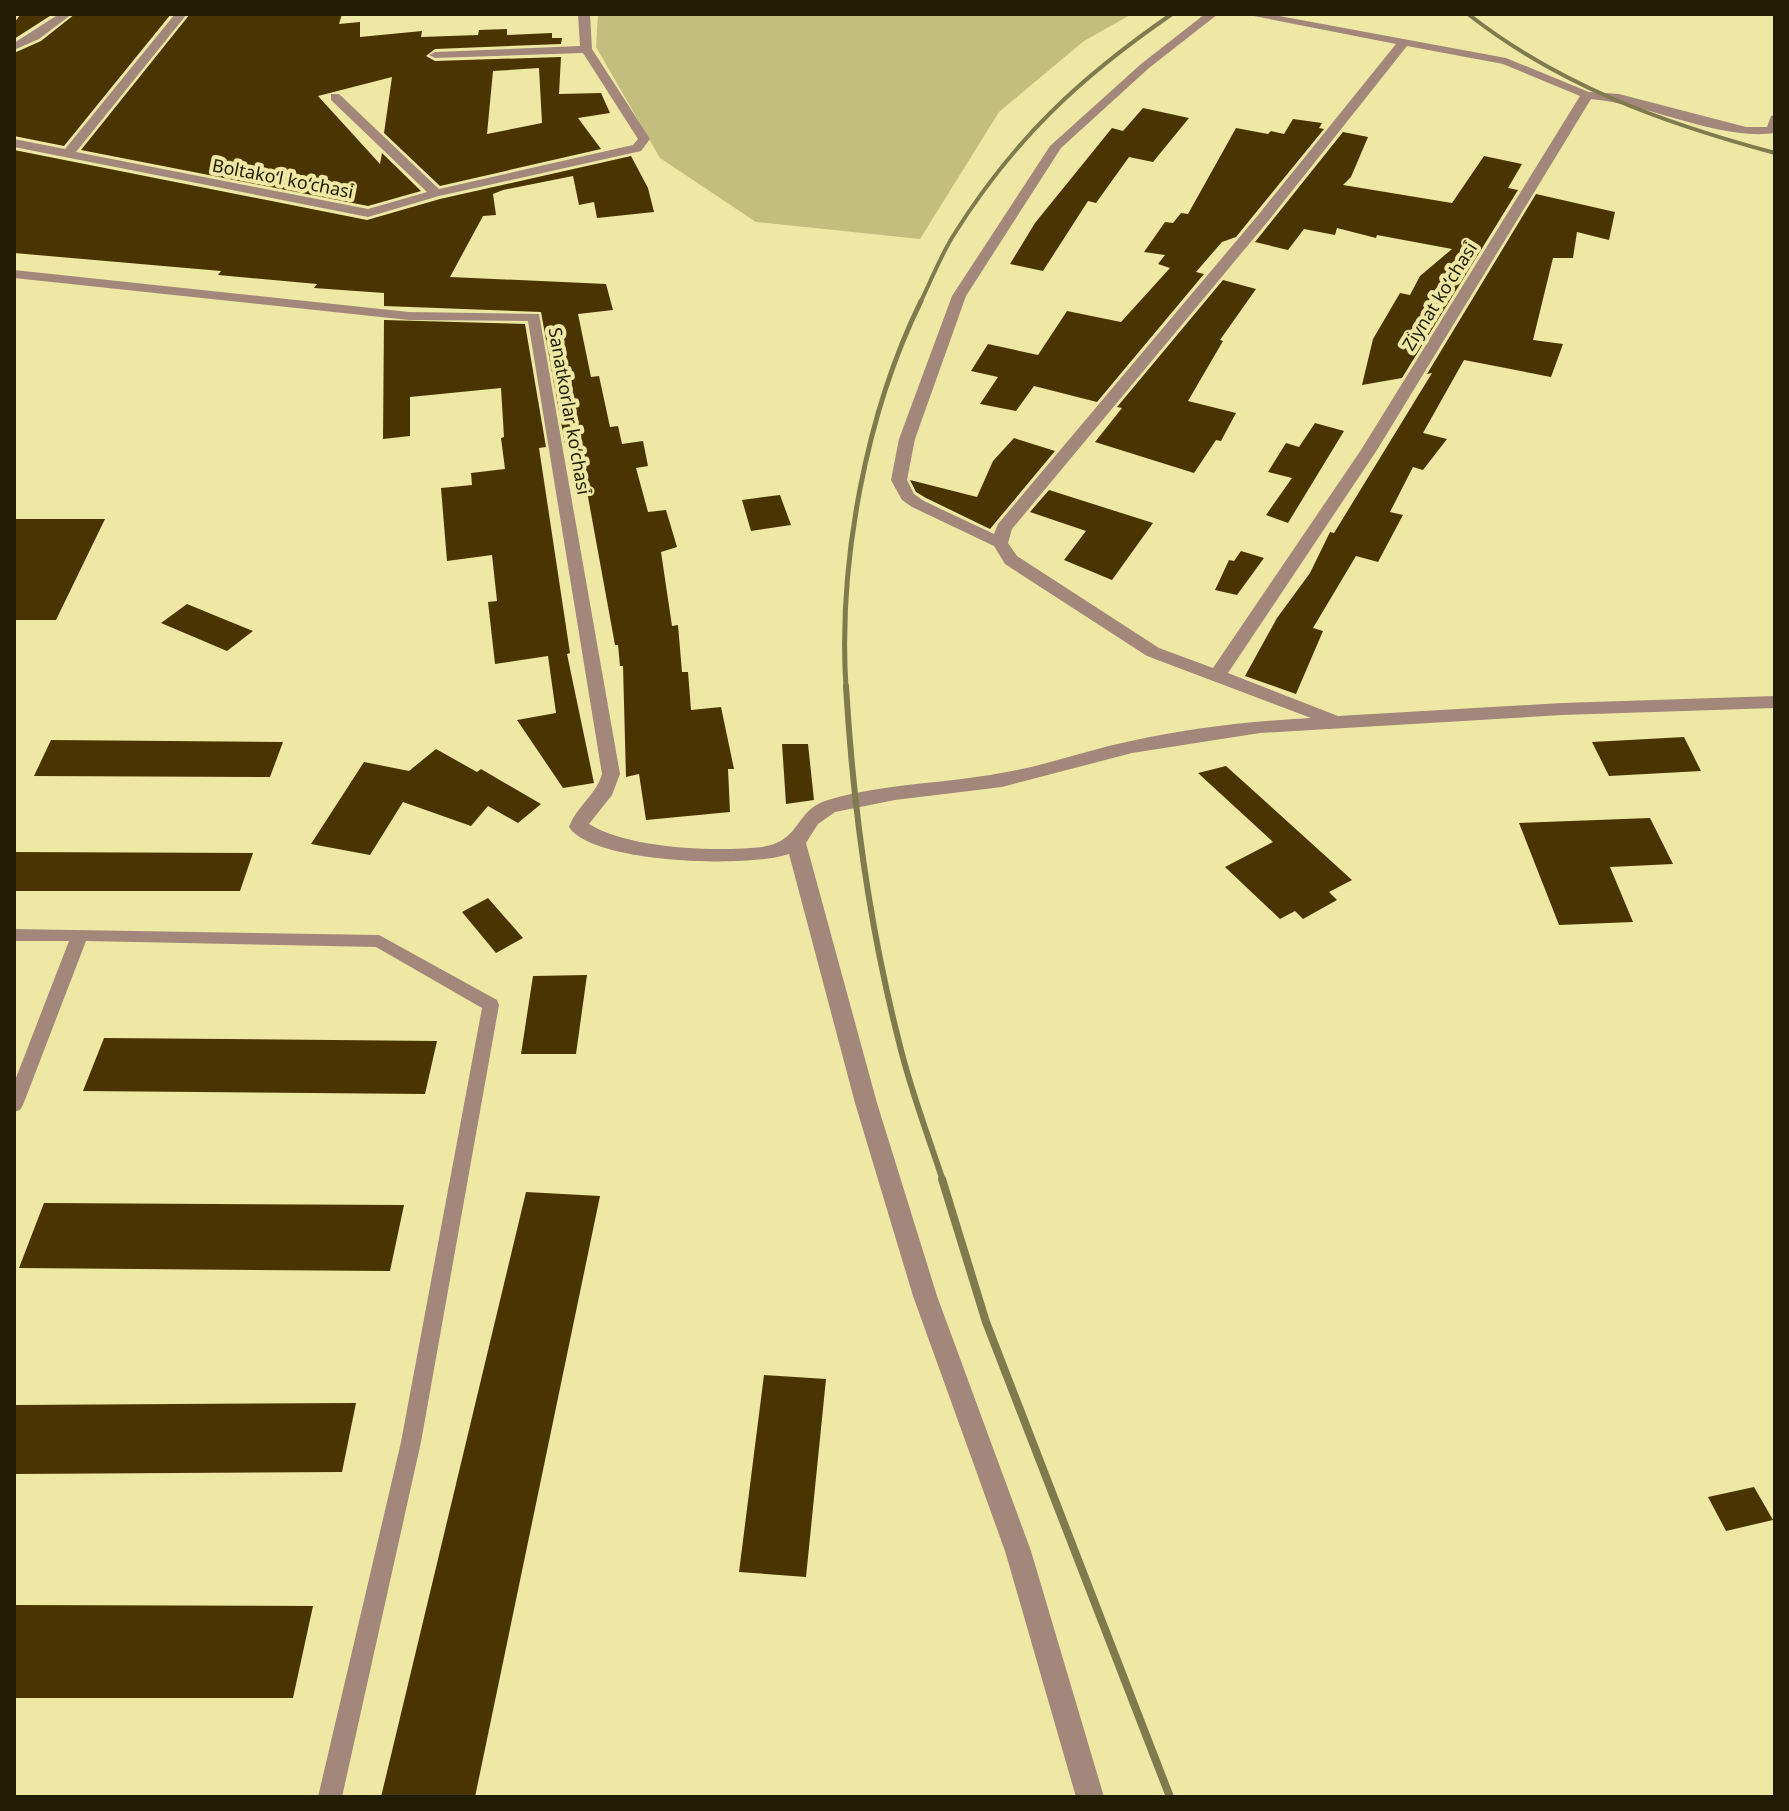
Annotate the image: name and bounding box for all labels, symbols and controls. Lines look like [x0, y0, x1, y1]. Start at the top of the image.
street label: Boltakoʻl koʻchasi [210, 153, 356, 203]
street label: Ziynat koʻchasi [1396, 237, 1482, 355]
street label: Sanatkorlar koʻchasi [543, 326, 597, 496]

